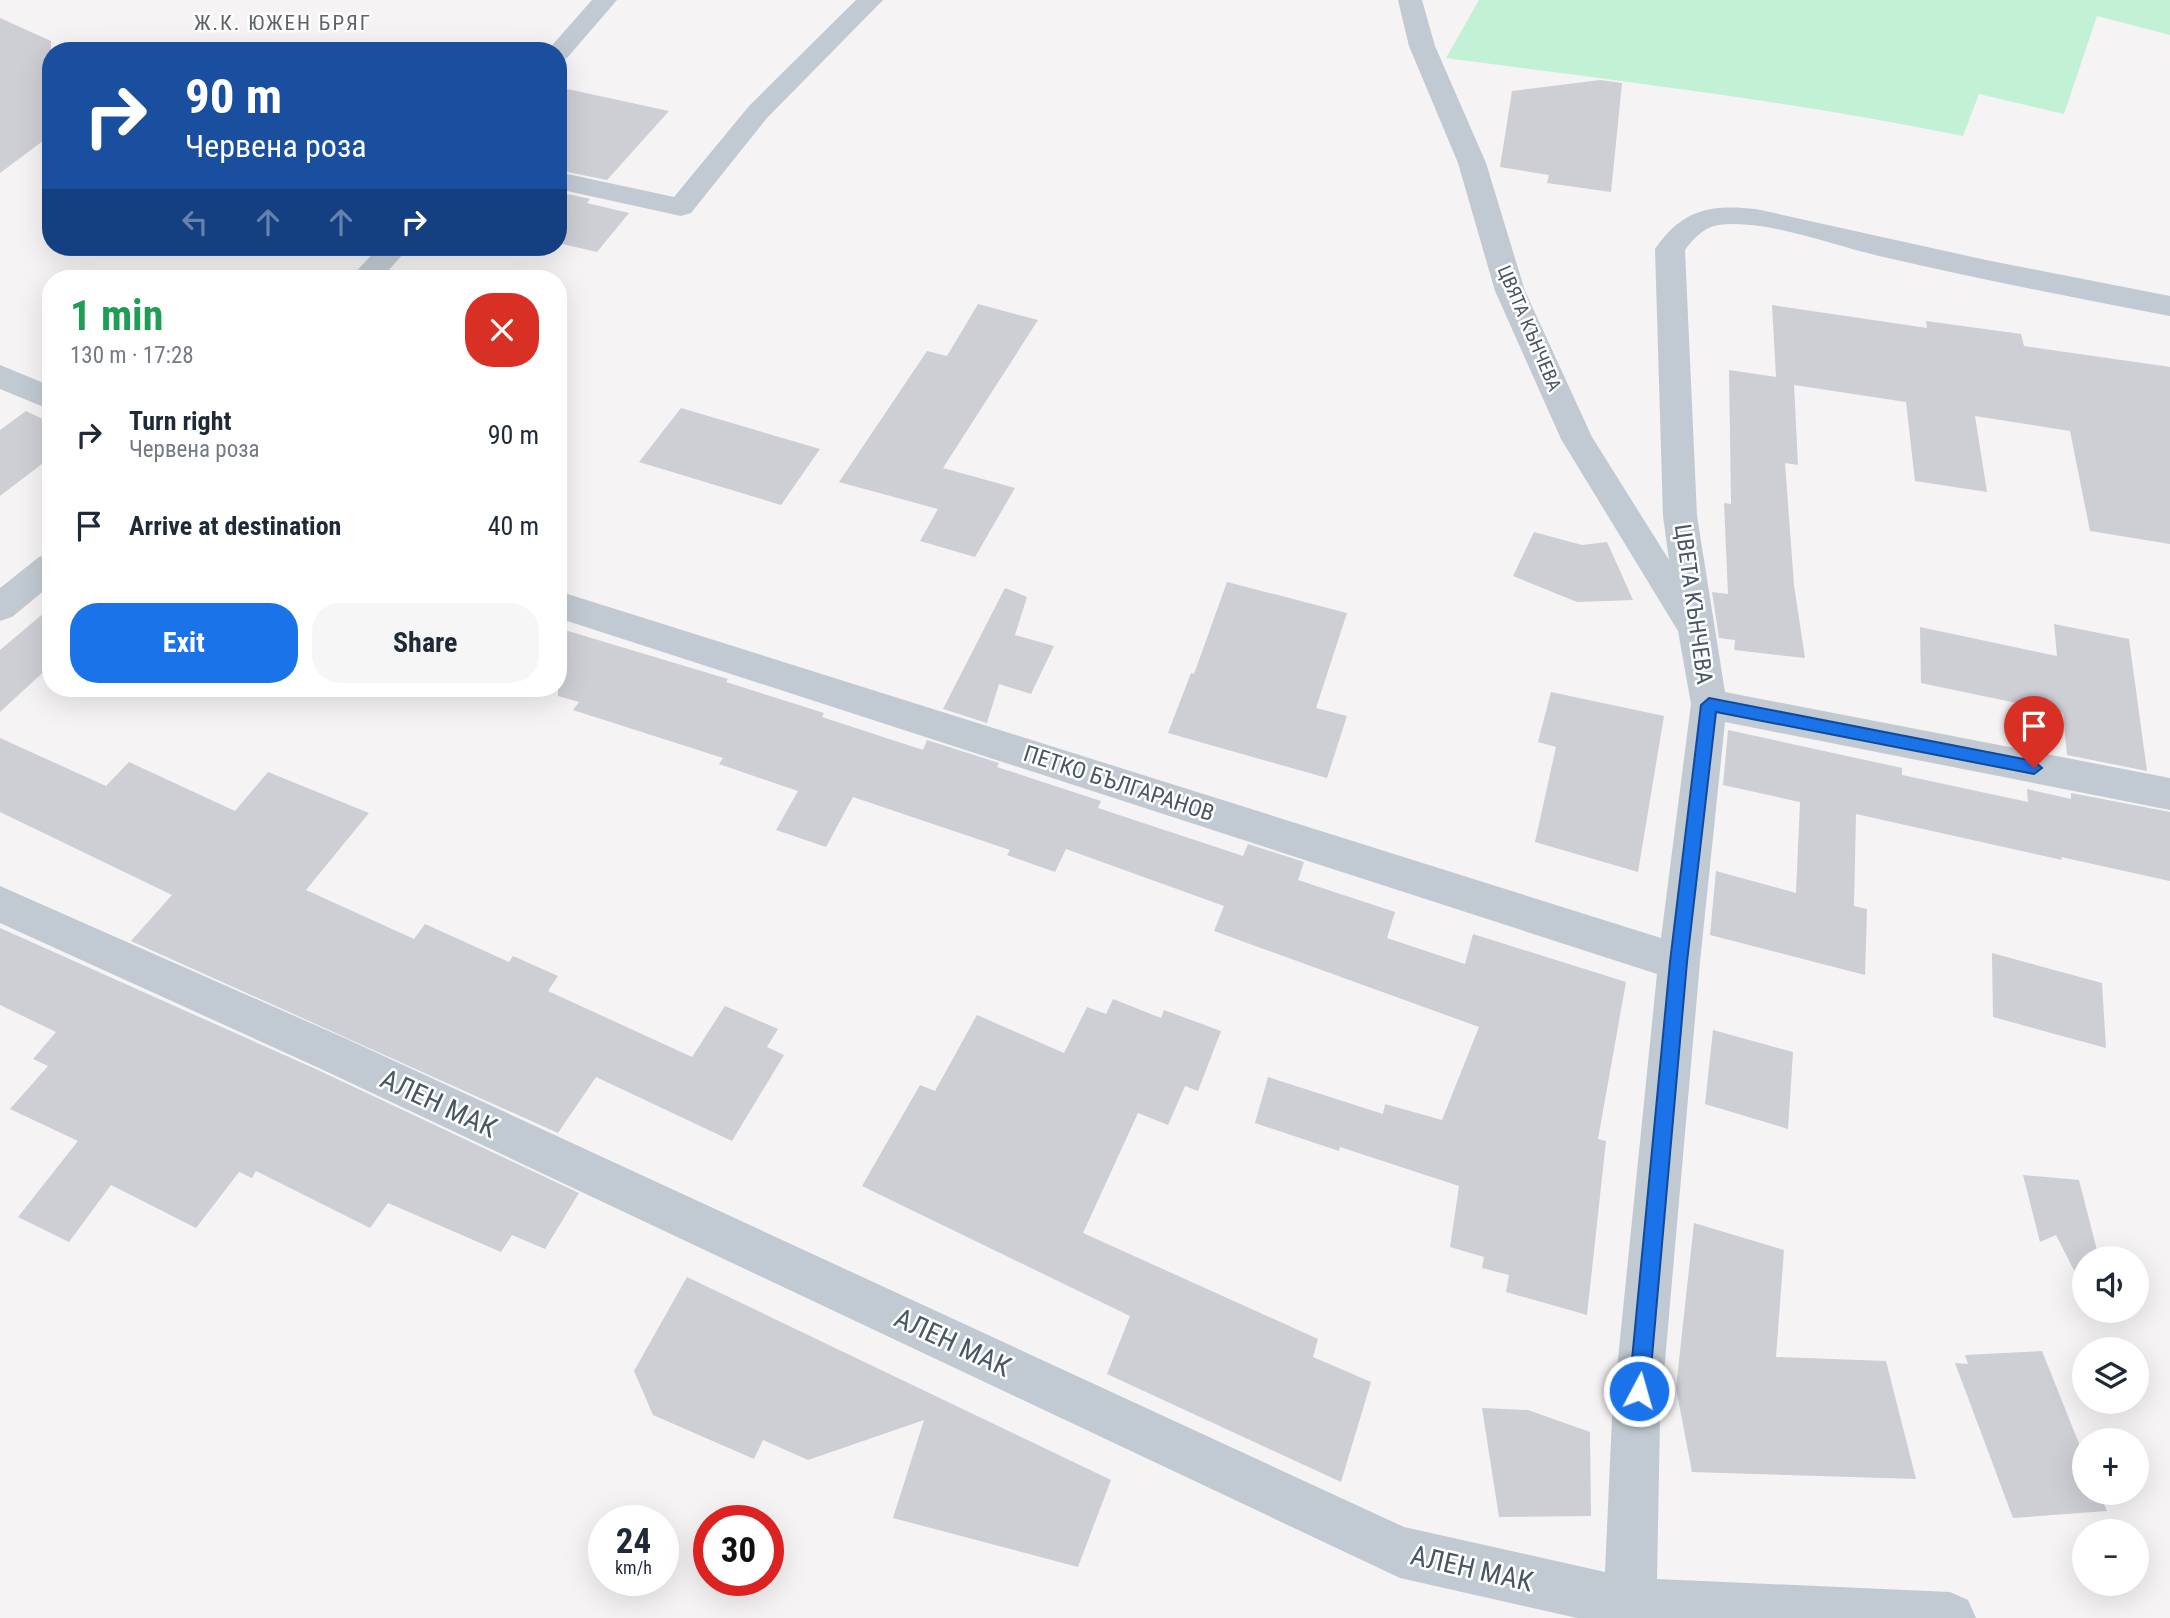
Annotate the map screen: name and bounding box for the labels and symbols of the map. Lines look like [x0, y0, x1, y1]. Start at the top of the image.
district label: Ж.К. ЮЖЕН БРЯГ [194, 11, 372, 35]
street label: ЦВЯТА КЪНЧЕВА [1493, 262, 1566, 395]
street label: ЦВЕТА КЪНЧЕВА [1669, 522, 1718, 686]
pin [2004, 696, 2064, 768]
street label: ПЕТКО БЪЛГАРАНОВ [1020, 740, 1217, 827]
street label: АЛЕН МАК [375, 1062, 502, 1145]
street label: АЛЕН МАК [889, 1301, 1016, 1384]
position arrow [1602, 1354, 1676, 1428]
speed limit sign: 30 [693, 1505, 784, 1596]
street label: АЛЕН МАК [1407, 1538, 1537, 1599]

